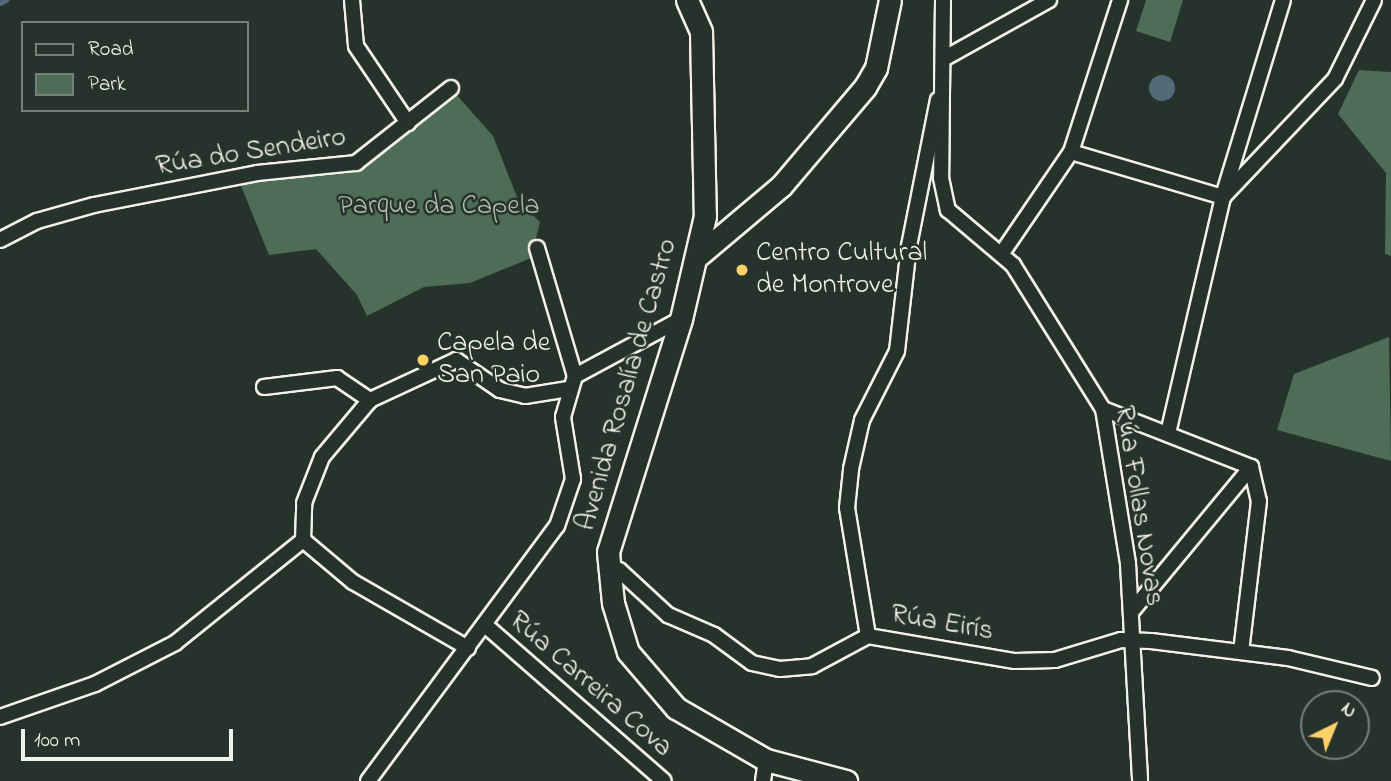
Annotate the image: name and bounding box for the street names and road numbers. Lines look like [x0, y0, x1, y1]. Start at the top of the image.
street label: Rúa do Sendeiro [154, 121, 348, 185]
street label: Avenida Rosalía de Castro [570, 235, 686, 535]
street label: Rúa Follas Novas [1106, 403, 1170, 609]
street label: Rúa Eirís [888, 598, 996, 650]
street label: Rúa Carreira Cova [501, 605, 679, 765]

